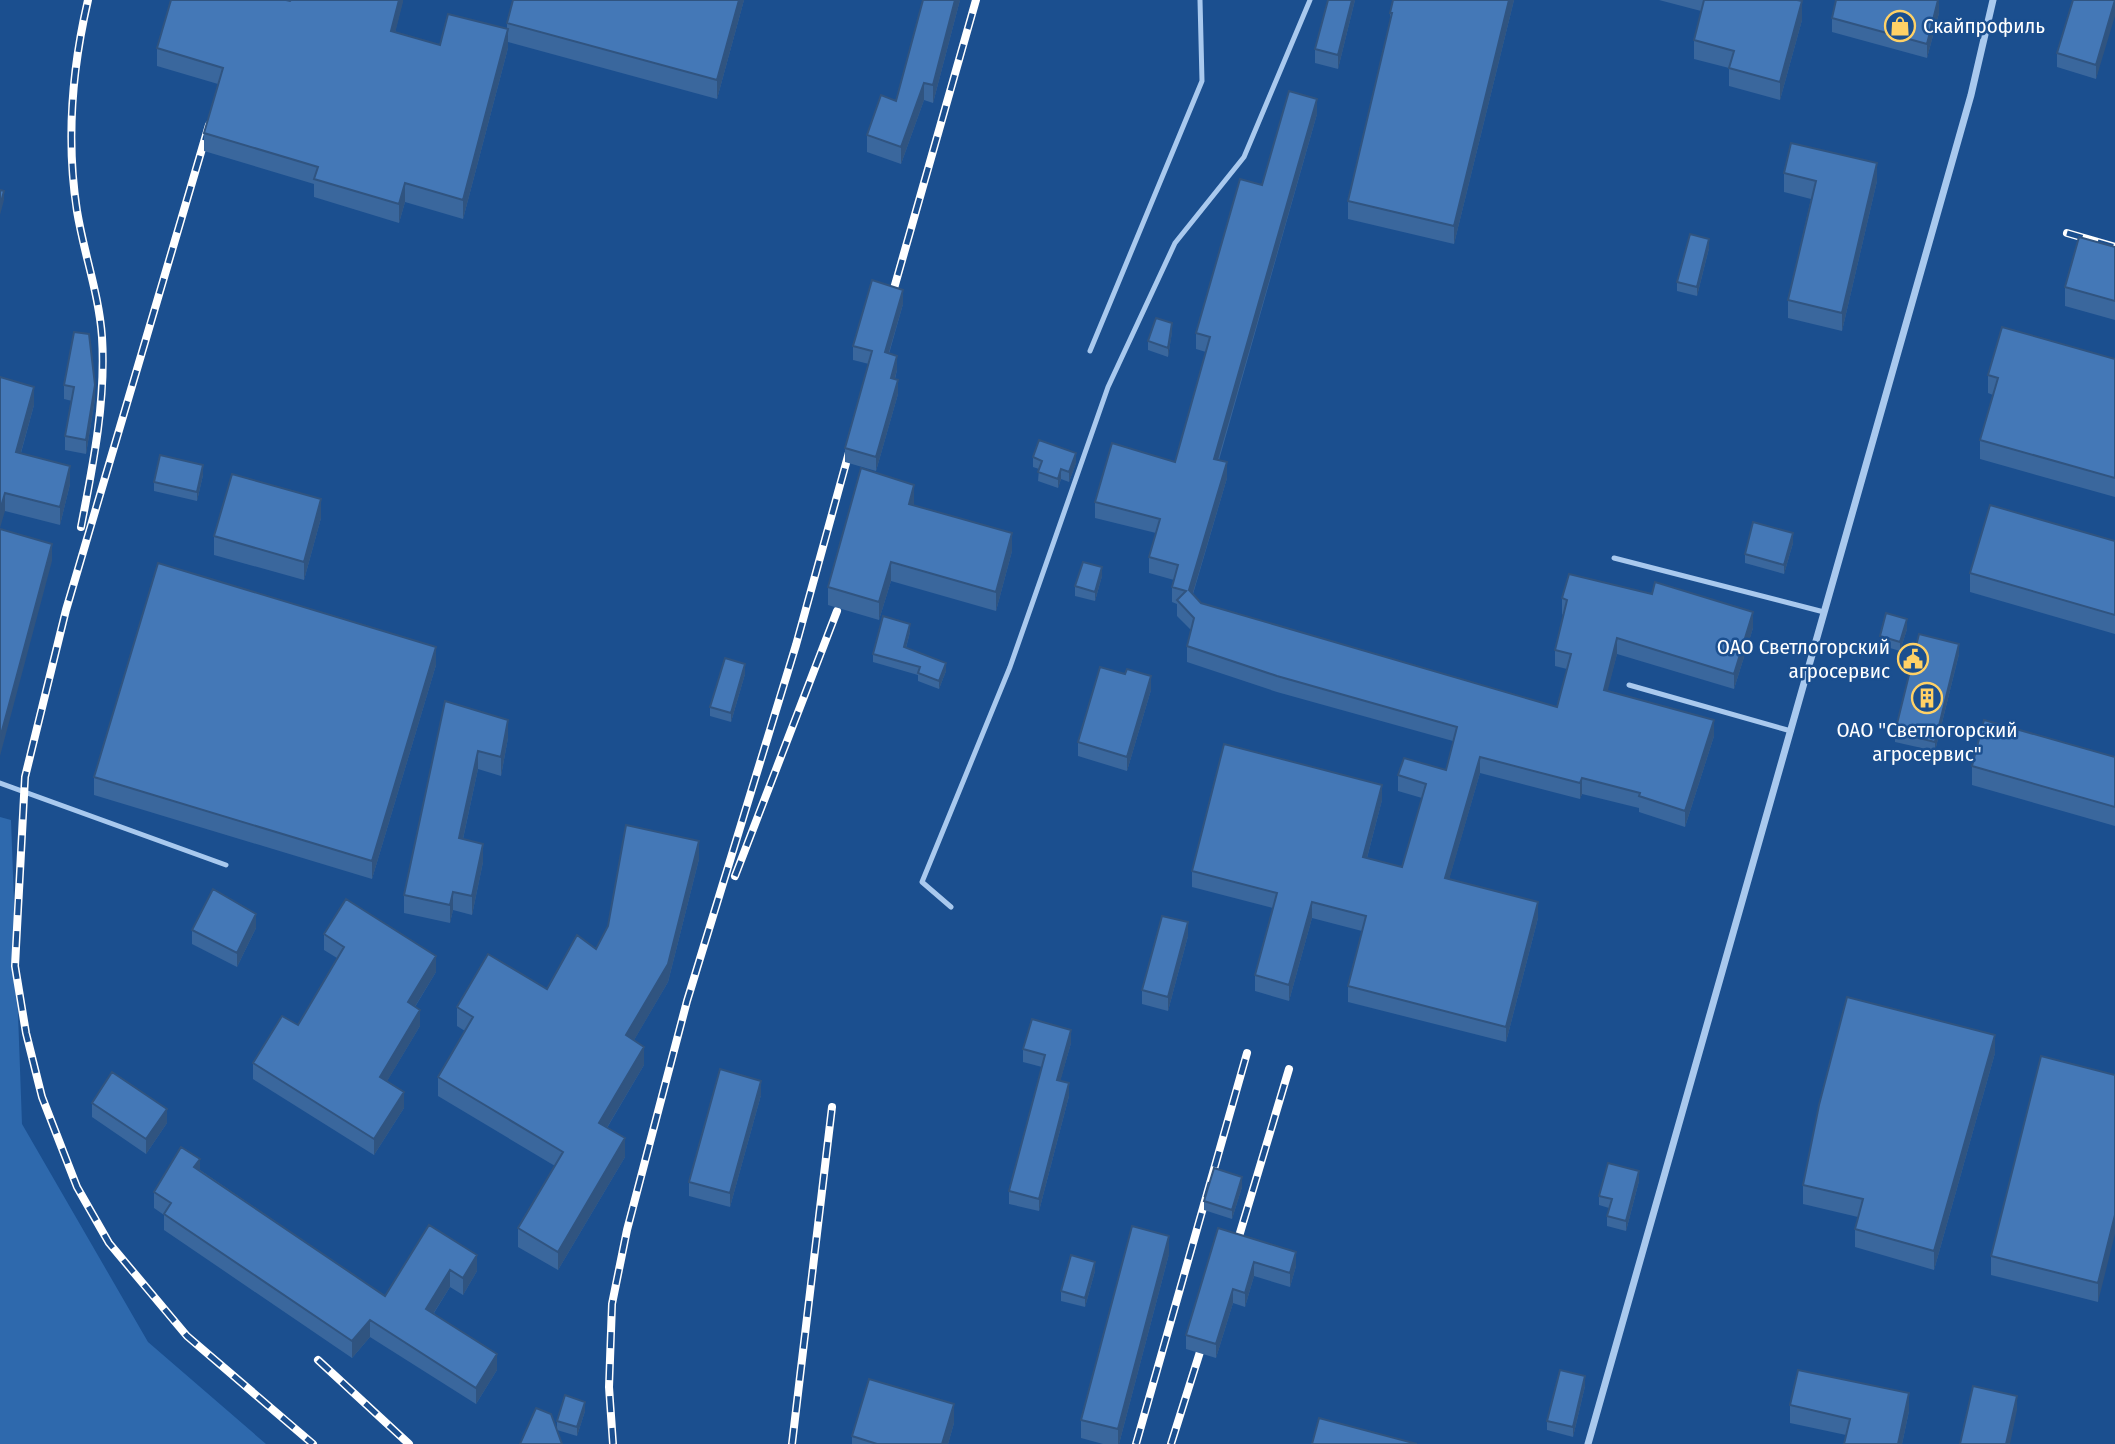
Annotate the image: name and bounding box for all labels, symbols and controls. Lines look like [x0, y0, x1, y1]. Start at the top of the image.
shop icon: Скайпрофиль [1883, 9, 1917, 43]
place label: Скайпрофиль [1923, 13, 2045, 39]
place label: ОАО Светлогорский агросервис [1717, 634, 1890, 684]
public building icon: ОАО Светлогорский агросервис [1896, 642, 1930, 676]
building icon: ОАО "Светлогорский агросервис" [1910, 681, 1944, 715]
place label: ОАО "Светлогорский агросервис" [1836, 717, 2018, 767]

